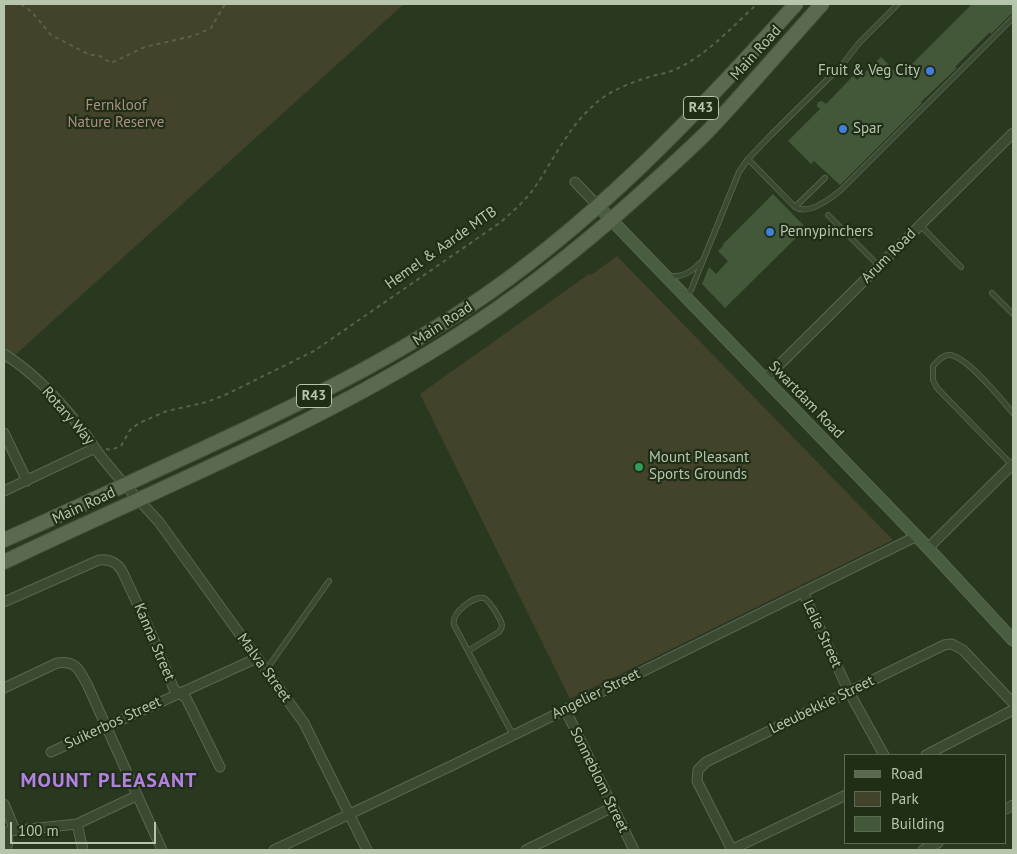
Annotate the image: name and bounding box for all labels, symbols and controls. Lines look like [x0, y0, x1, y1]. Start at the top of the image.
street label: Main Road [727, 22, 785, 84]
place label: Fruit & Veg City [818, 62, 920, 80]
marker: Fruit & Veg City [924, 65, 936, 77]
road number: R43 [684, 96, 718, 120]
park label: Fernkloof Nature Reserve [68, 97, 164, 132]
place label: Spar [853, 120, 882, 138]
marker: Spar [837, 123, 849, 135]
street label: Hemel & Aarde MTB [382, 203, 500, 293]
place label: Pennypinchers [780, 223, 873, 241]
street label: Arum Road [858, 225, 920, 287]
marker: Pennypinchers [764, 226, 776, 238]
street label: Main Road [410, 298, 476, 350]
street label: Swartdam Road [765, 358, 847, 442]
street label: Rotary Way [38, 383, 98, 449]
road number: R43 [296, 384, 332, 408]
place label: Mount Pleasant Sports Grounds [649, 449, 749, 484]
marker: Mount Pleasant Sports Grounds [633, 461, 645, 473]
street label: Main Road [50, 484, 118, 528]
street label: Lelie Street [798, 597, 846, 671]
street label: Kanna Street [130, 601, 178, 683]
street label: Malva Street [233, 630, 295, 706]
street label: Angelier Street [549, 665, 643, 723]
street label: Leeubekkie Street [767, 672, 877, 738]
street label: Suikerbos Street [62, 693, 164, 753]
street label: Sonneblom Street [566, 724, 632, 836]
legend [844, 754, 1007, 844]
text: Road [891, 764, 923, 783]
district label: MOUNT PLEASANT [19, 769, 199, 793]
text: Park [891, 789, 919, 808]
scale bar [12, 812, 159, 844]
text: Building [891, 814, 945, 833]
text: 100 m [18, 821, 59, 840]

